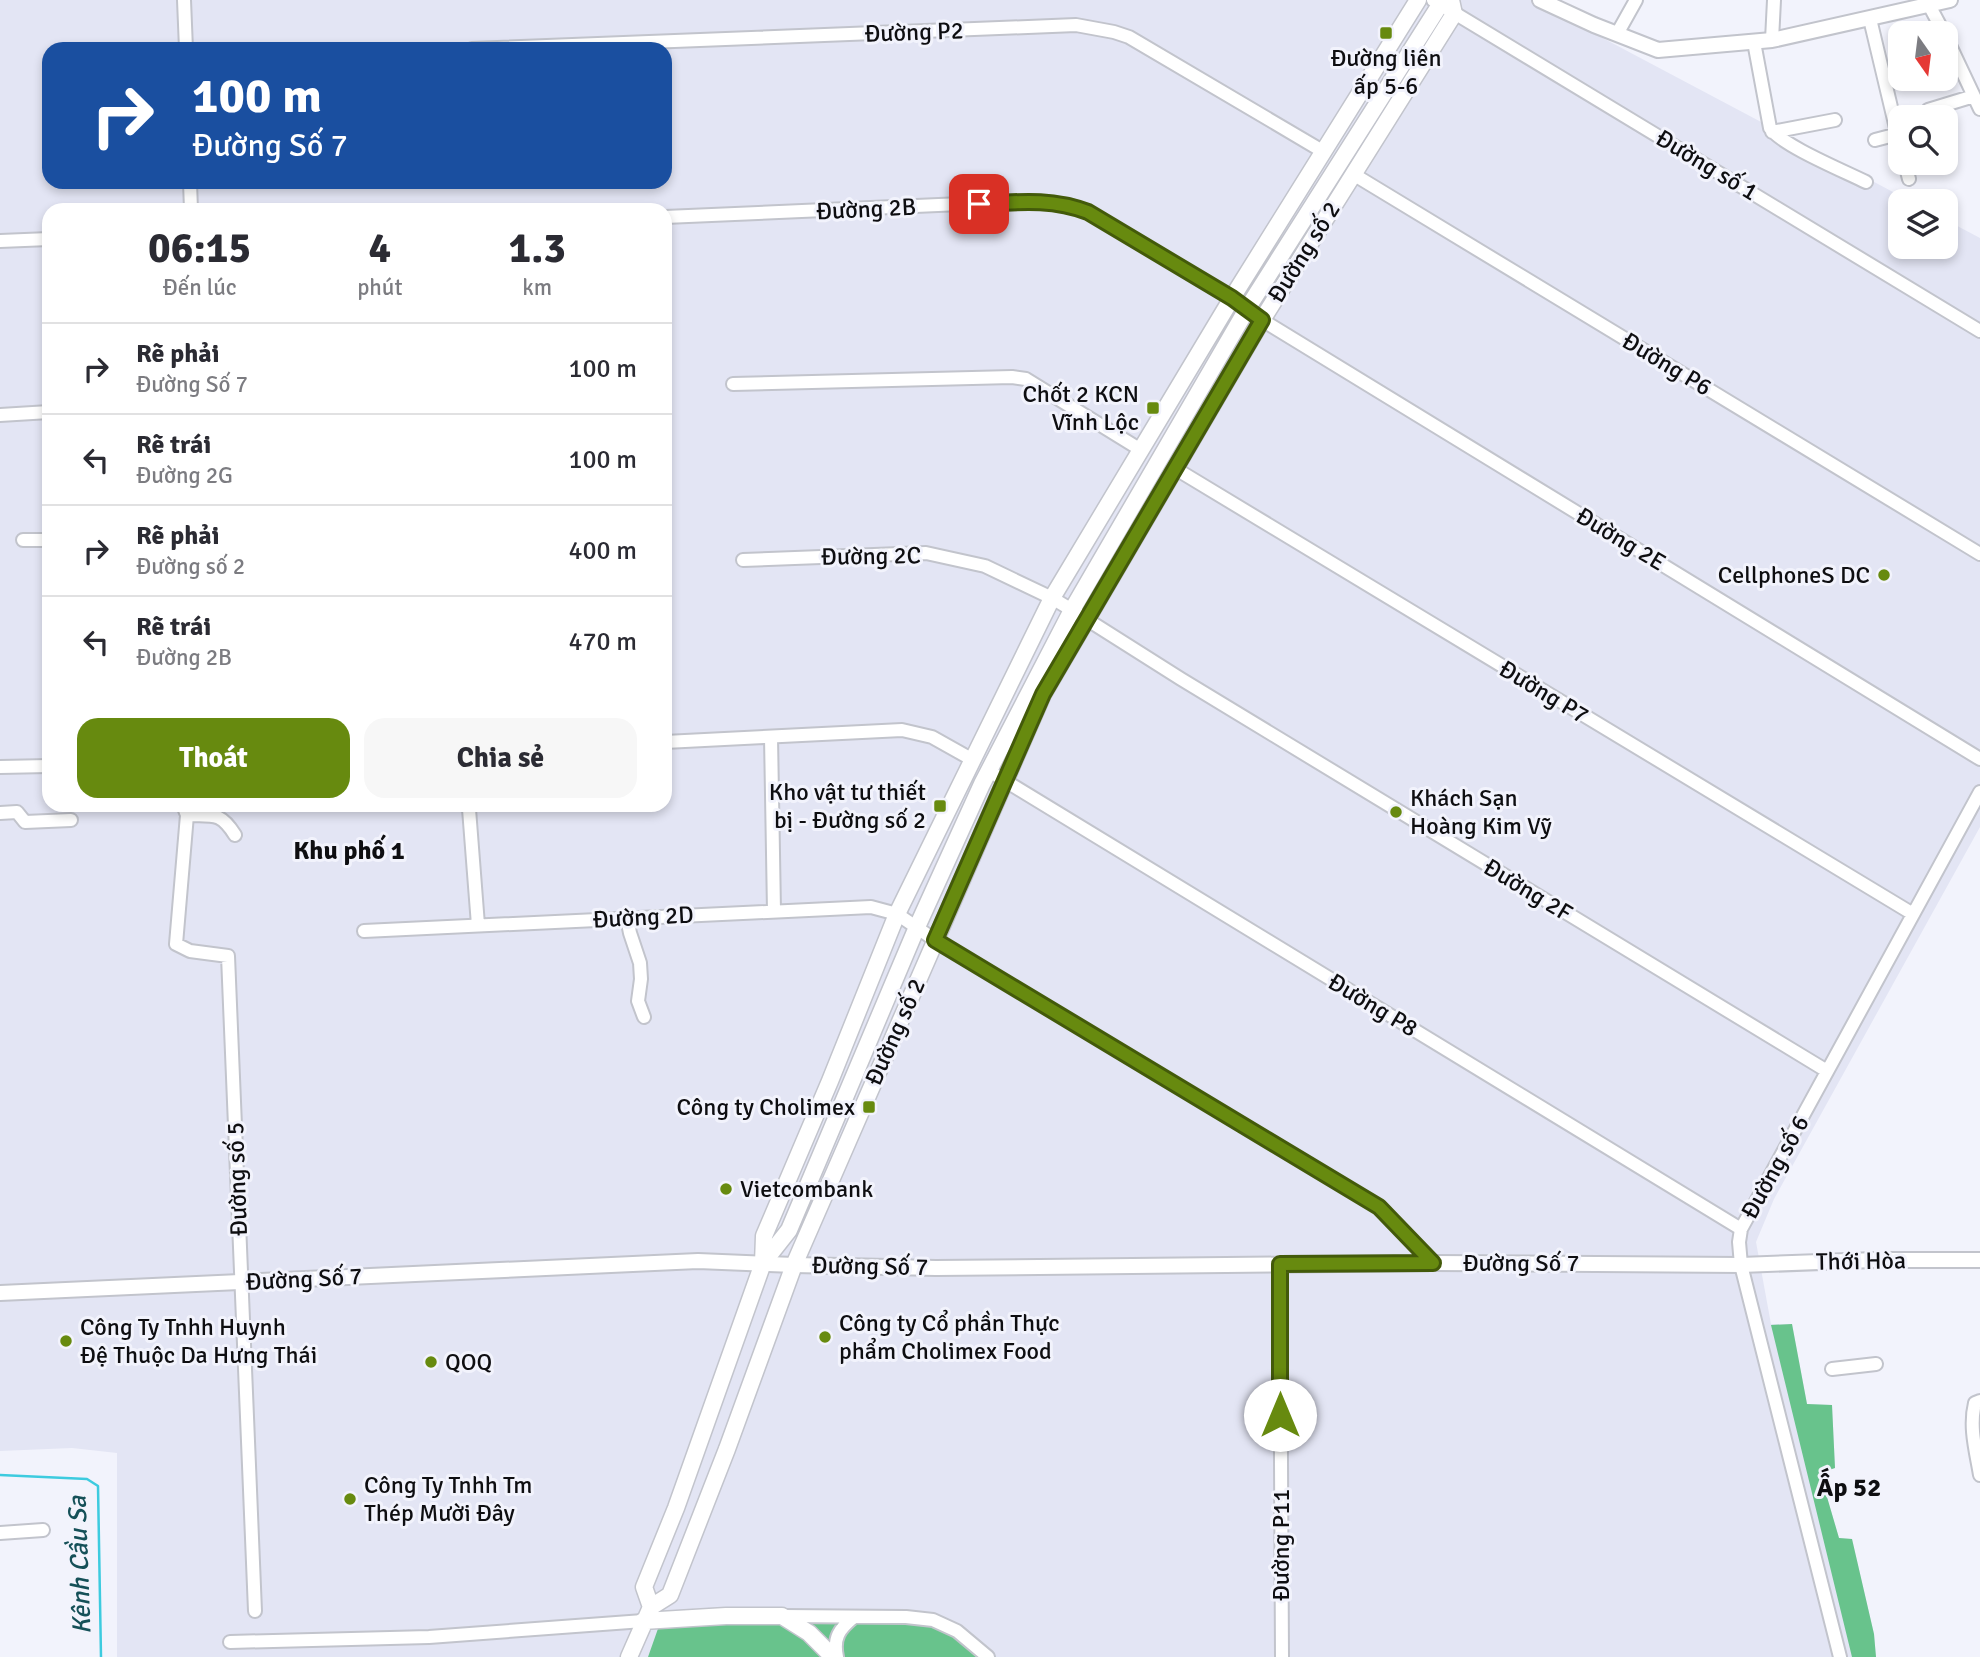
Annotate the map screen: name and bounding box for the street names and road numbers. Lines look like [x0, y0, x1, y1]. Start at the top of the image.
street label: Đường P2 [864, 15, 964, 49]
street label: Đường số 1 [1650, 123, 1764, 207]
street label: Đường 2B [815, 191, 917, 227]
street label: Đường số 2 [1261, 196, 1347, 308]
street label: Đường P6 [1617, 326, 1717, 402]
street label: Đường 2E [1571, 501, 1671, 577]
street label: Đường 2C [821, 540, 921, 572]
street label: Đường P7 [1494, 654, 1594, 730]
street label: Đường 2F [1478, 852, 1578, 928]
street label: Đường 2D [592, 899, 694, 935]
street label: Đường P8 [1323, 967, 1423, 1043]
street label: Đường số 2 [858, 974, 932, 1090]
street label: Đường số 6 [1734, 1110, 1816, 1224]
street label: Đường số 5 [220, 1122, 254, 1236]
street label: Thới Hòa [1816, 1245, 1906, 1277]
street label: Đường Số 7 [1463, 1248, 1579, 1278]
street label: Đường Số 7 [811, 1250, 929, 1282]
street label: Đường Số 7 [245, 1261, 363, 1297]
street label: Đường P11 [1266, 1489, 1296, 1601]

